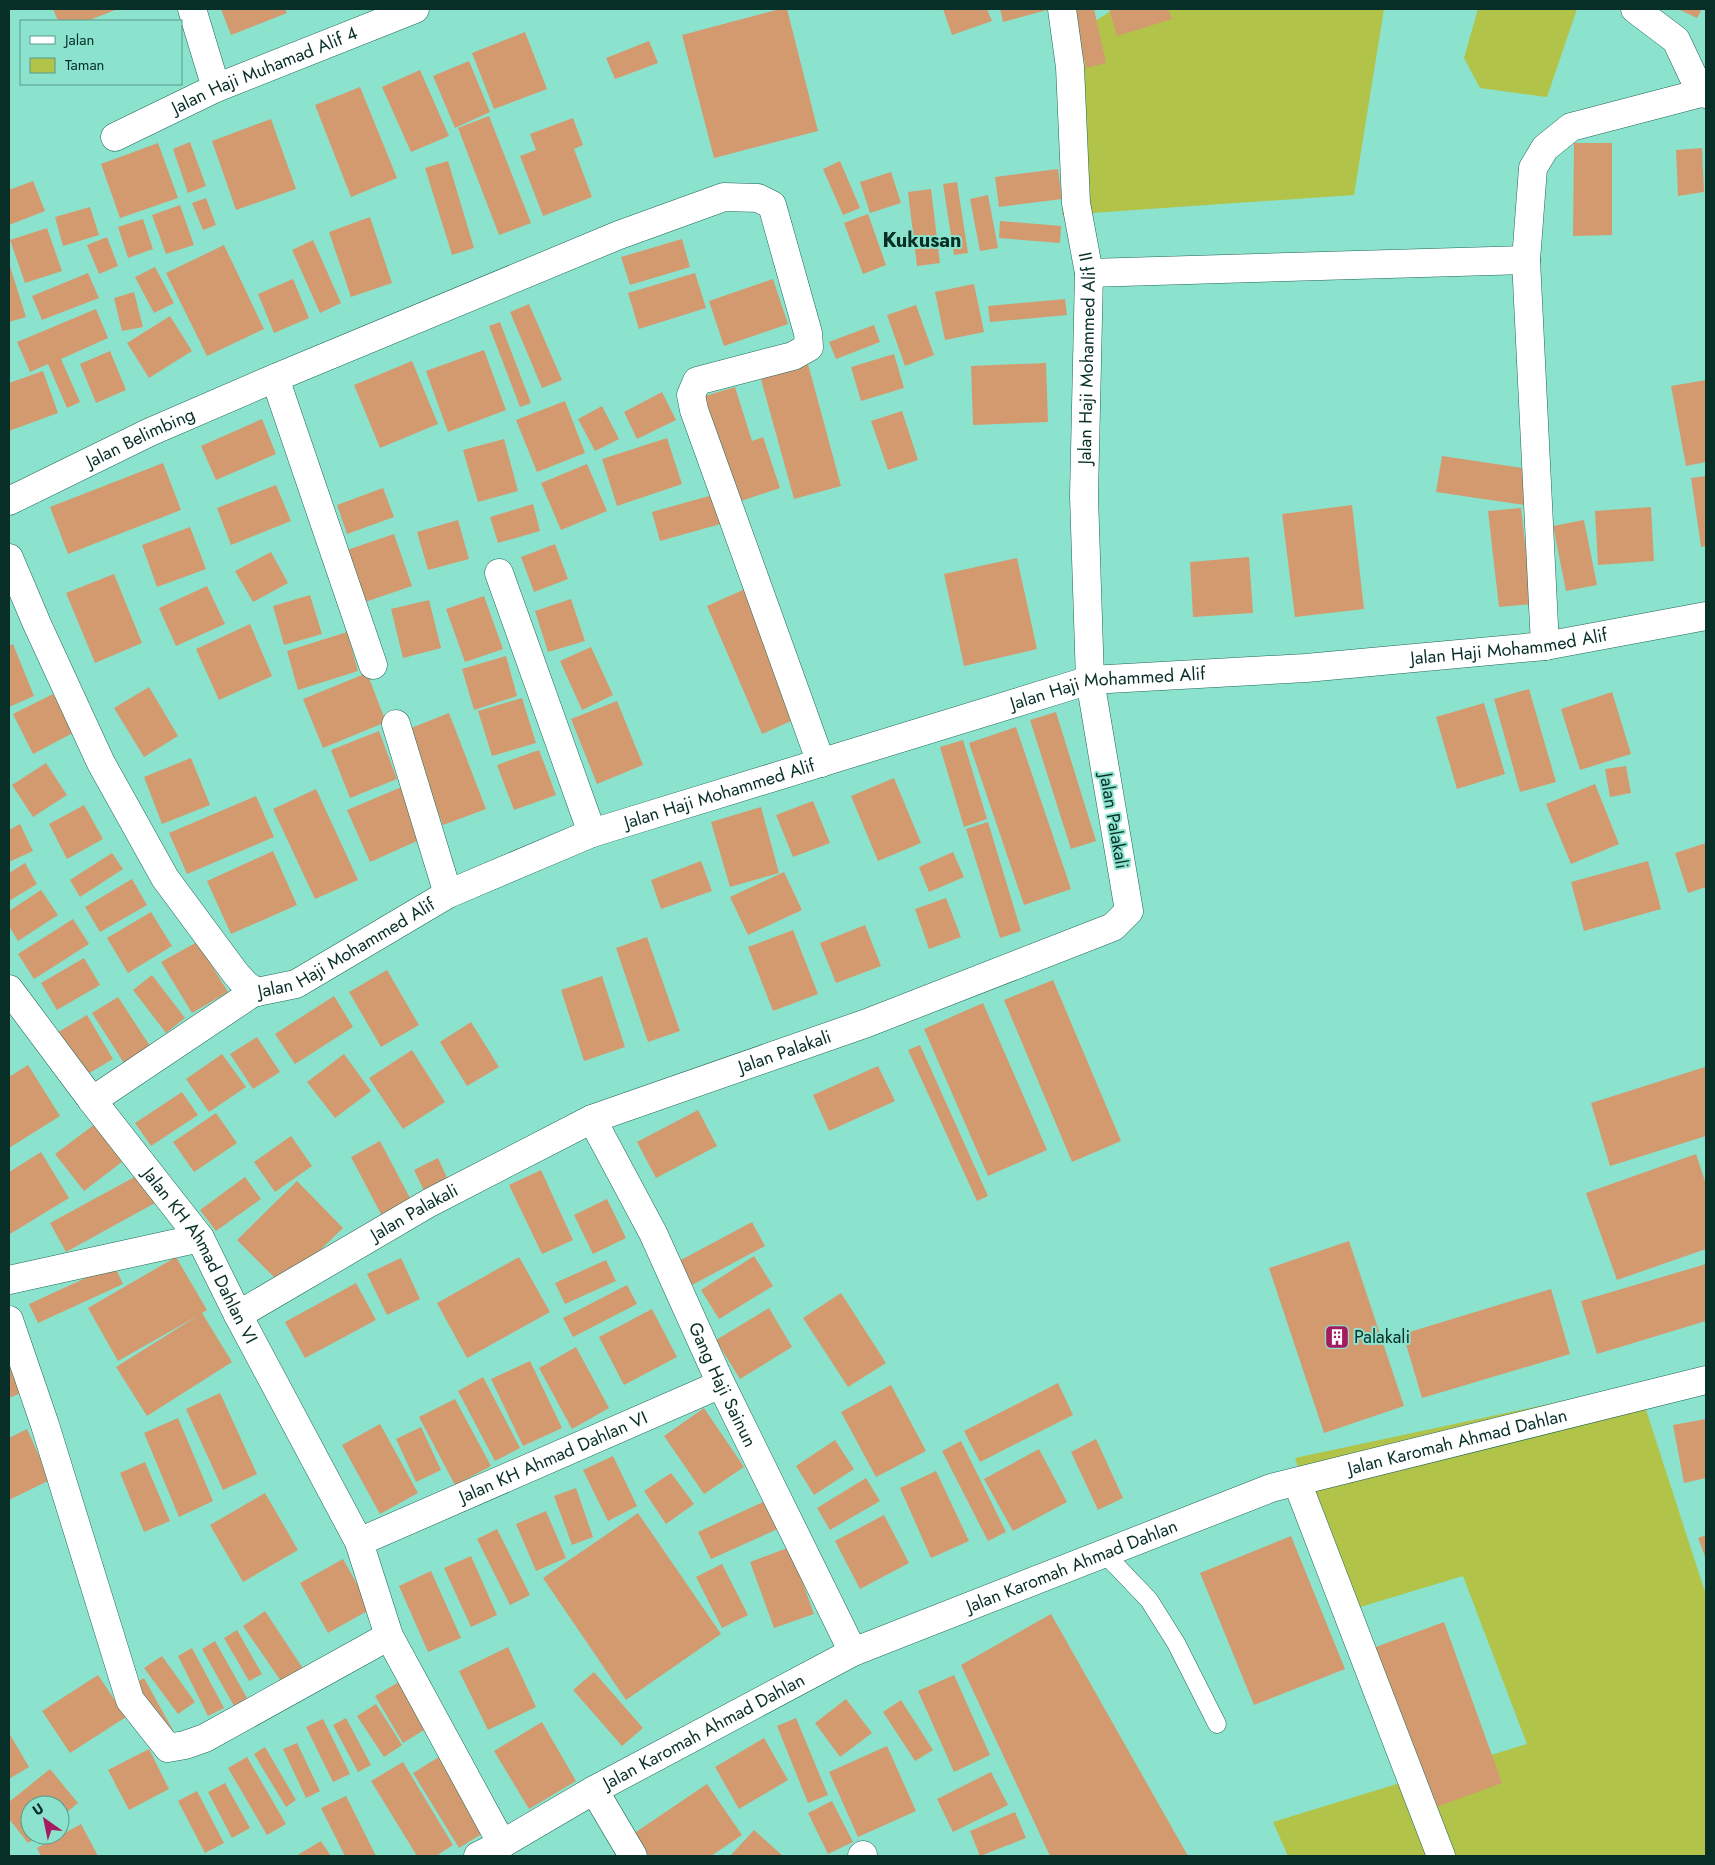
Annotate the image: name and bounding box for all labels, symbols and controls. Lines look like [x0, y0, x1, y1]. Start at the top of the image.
legend [20, 20, 182, 85]
street label: Jalan Haji Muhamad Alif 4 [165, 20, 361, 121]
text: Jalan [63, 29, 94, 51]
text: Taman [65, 54, 104, 76]
district label: Kukusan [882, 226, 962, 255]
street label: Jalan Haji Mohammed Alif II [1072, 250, 1102, 467]
street label: Jalan Belimbing [80, 401, 199, 475]
street label: Jalan Haji Mohammed Alif [1407, 622, 1610, 672]
street label: Jalan Haji Mohammed Alif [1005, 661, 1207, 717]
street label: Jalan Haji Mohammed Alif [619, 752, 819, 836]
street label: Jalan Palakali [1092, 769, 1135, 871]
street label: Jalan Haji Mohammed Alif [253, 891, 441, 1005]
street label: Jalan Palakali [733, 1023, 835, 1081]
street label: Jalan KH Ahmad Dahlan VI [135, 1160, 264, 1348]
street label: Jalan Palakali [364, 1177, 463, 1249]
street label: Gang Haji Sainun [682, 1318, 763, 1452]
building icon: Palakali [1324, 1324, 1350, 1350]
place label: Palakali [1354, 1324, 1410, 1350]
street label: Jalan Karomah Ahmad Dahlan [1343, 1402, 1570, 1482]
street label: Jalan KH Ahmad Dahlan VI [453, 1405, 652, 1511]
street label: Jalan Karomah Ahmad Dahlan [960, 1513, 1181, 1620]
street label: Jalan Karomah Ahmad Dahlan [597, 1667, 809, 1797]
north arrow [20, 1795, 70, 1845]
text: U [28, 1798, 47, 1820]

